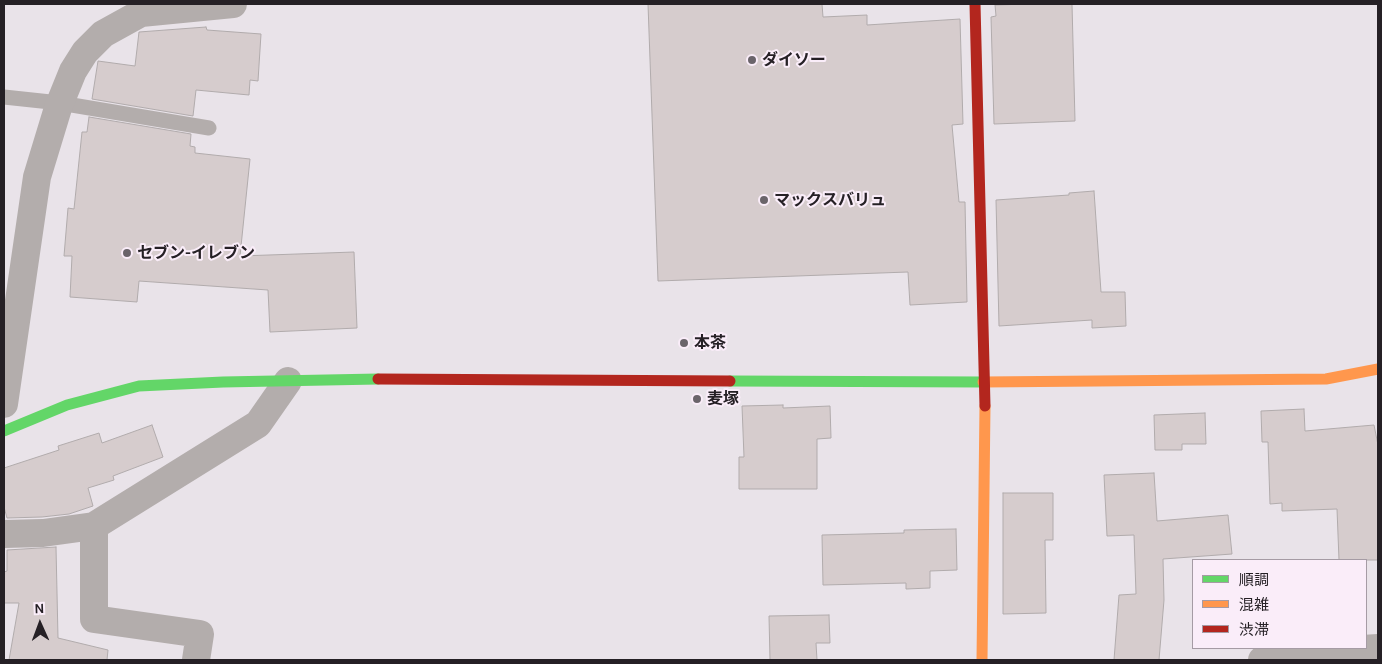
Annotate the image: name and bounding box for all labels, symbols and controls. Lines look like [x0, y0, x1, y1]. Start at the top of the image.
place label: ダイソー [762, 50, 826, 70]
marker: ダイソー [746, 54, 758, 66]
place label: マックスバリュ [774, 190, 886, 210]
marker: マックスバリュ [758, 194, 770, 206]
place label: セブン-イレブン [137, 243, 255, 263]
marker: セブン-イレブン [121, 247, 133, 259]
place label: 本茶 [694, 333, 726, 353]
marker: 本茶 [678, 337, 690, 349]
place label: 麦塚 [707, 389, 739, 409]
marker: 麦塚 [691, 393, 703, 405]
legend [1192, 559, 1367, 649]
text: 順調 [1239, 571, 1269, 589]
text: 混雑 [1239, 596, 1269, 614]
north arrow [15, 599, 65, 649]
text: N [34, 600, 45, 617]
text: 渋滞 [1239, 621, 1269, 639]

